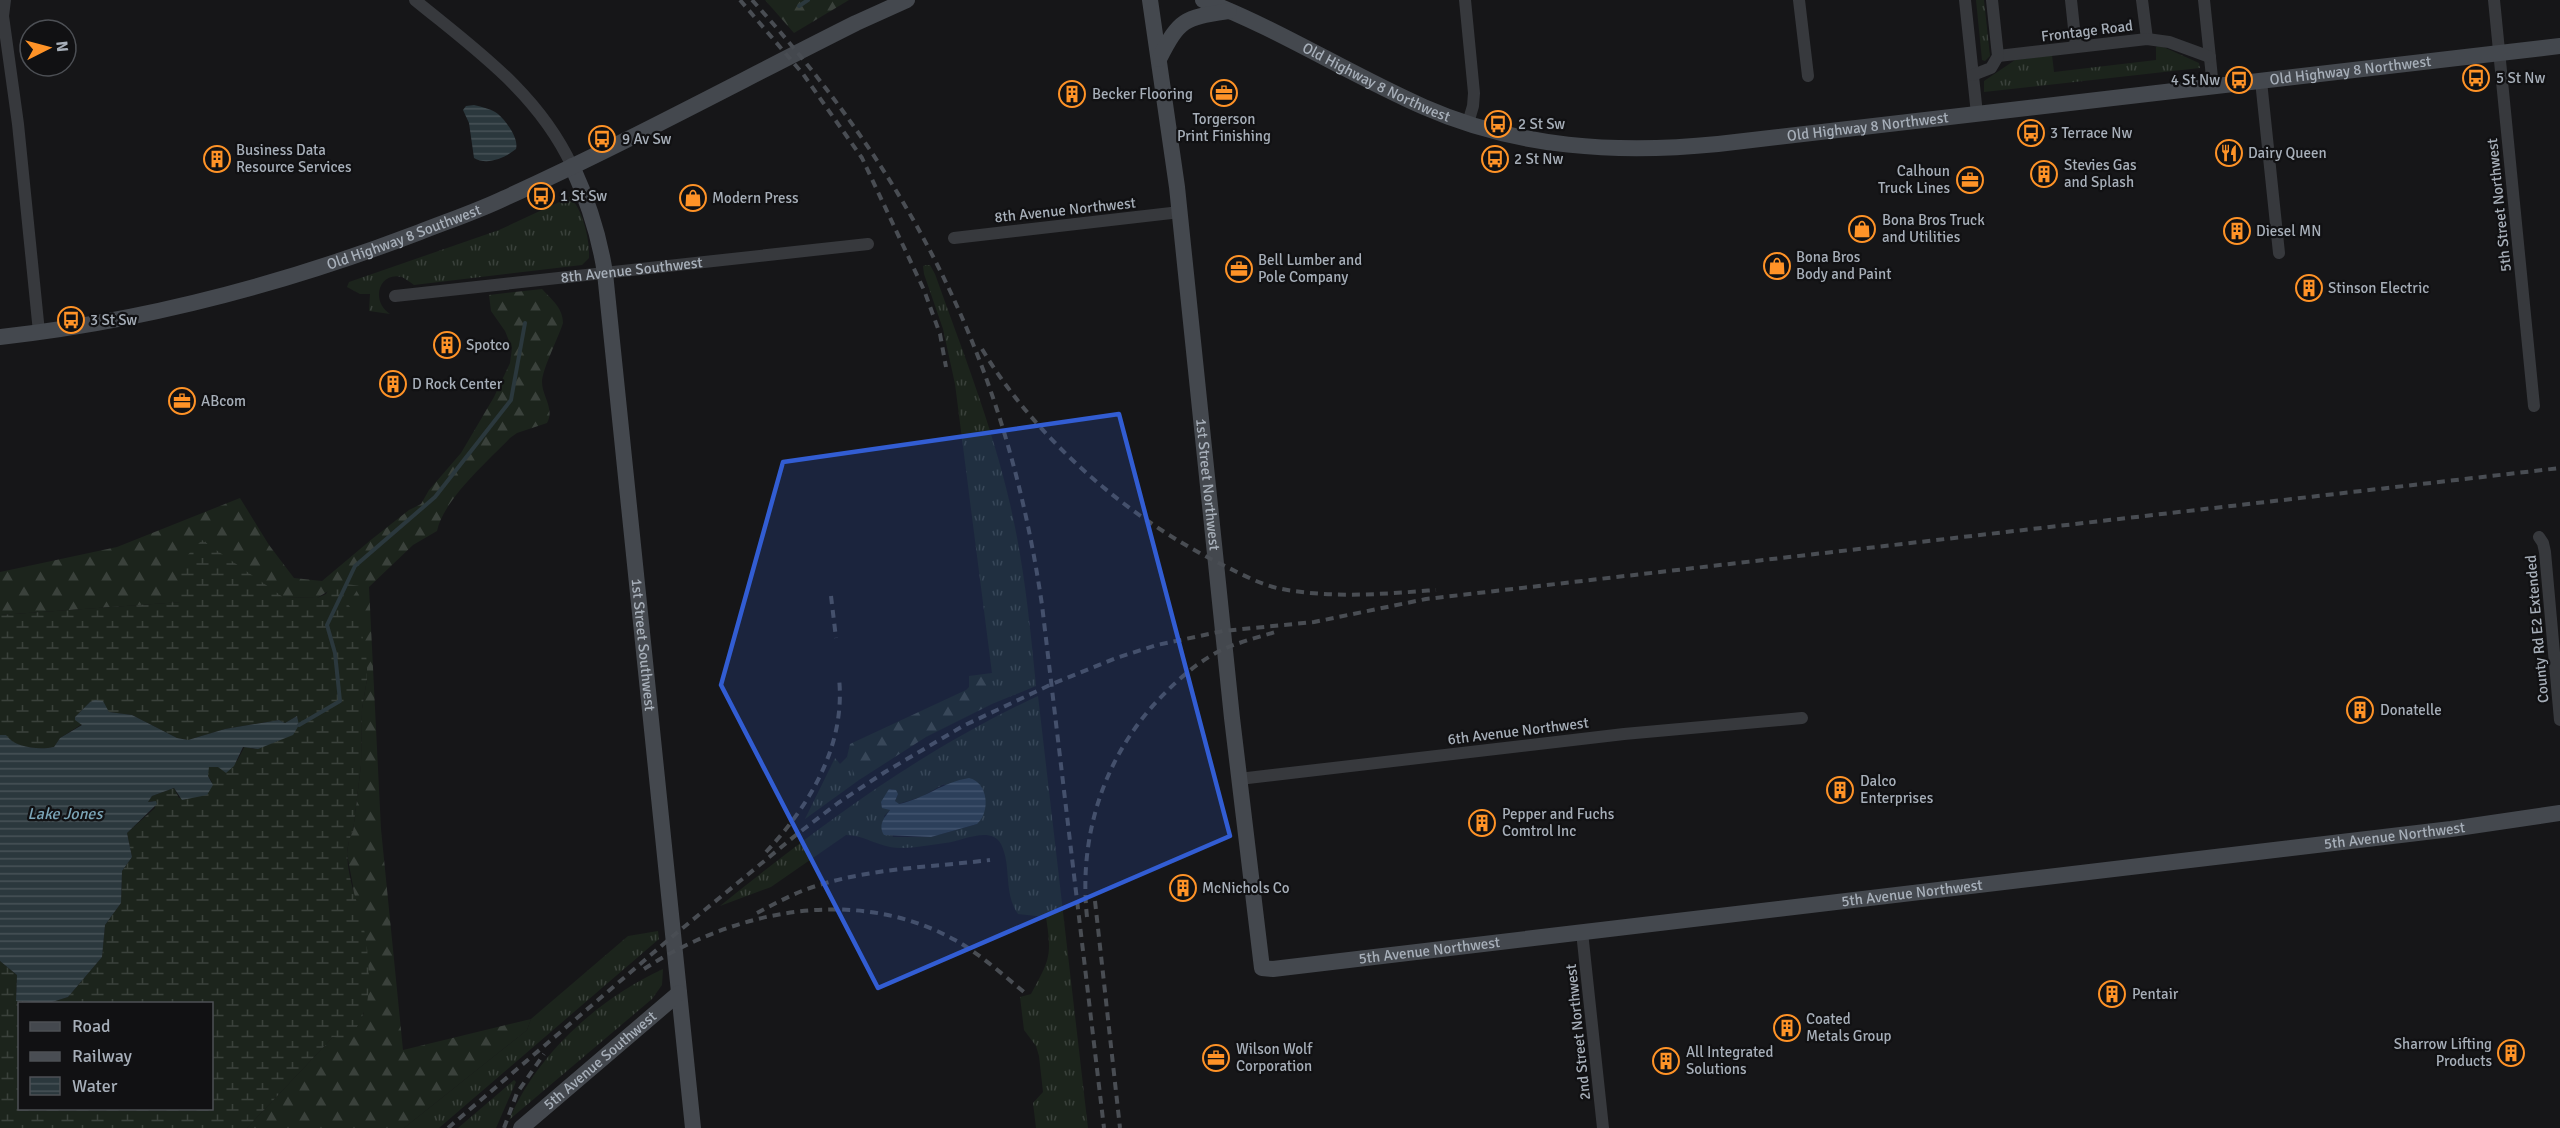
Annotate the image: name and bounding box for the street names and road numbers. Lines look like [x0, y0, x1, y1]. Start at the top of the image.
street label: Frontage Road [2040, 16, 2134, 46]
street label: Old Highway 8 Northwest [1299, 39, 1453, 126]
street label: Old Highway 8 Northwest [2269, 52, 2432, 89]
street label: Old Highway 8 Northwest [1786, 108, 1949, 145]
street label: 5th Street Northwest [2483, 137, 2515, 273]
street label: 8th Avenue Northwest [993, 194, 1137, 226]
street label: Old Highway 8 Southwest [324, 201, 484, 273]
street label: 8th Avenue Southwest [560, 253, 703, 287]
street label: 1st Street Northwest [1192, 418, 1224, 551]
street label: County Rd E2 Extended [2522, 554, 2552, 704]
street label: 1st Street Southwest [627, 578, 659, 712]
street label: 6th Avenue Northwest [1446, 713, 1590, 749]
street label: 5th Avenue Northwest [2323, 818, 2466, 853]
street label: 5th Avenue Northwest [1840, 876, 1984, 910]
street label: 5th Avenue Northwest [1358, 933, 1501, 968]
street label: 2nd Street Northwest [1562, 963, 1594, 1101]
street label: 5th Avenue Southwest [540, 1007, 660, 1114]

